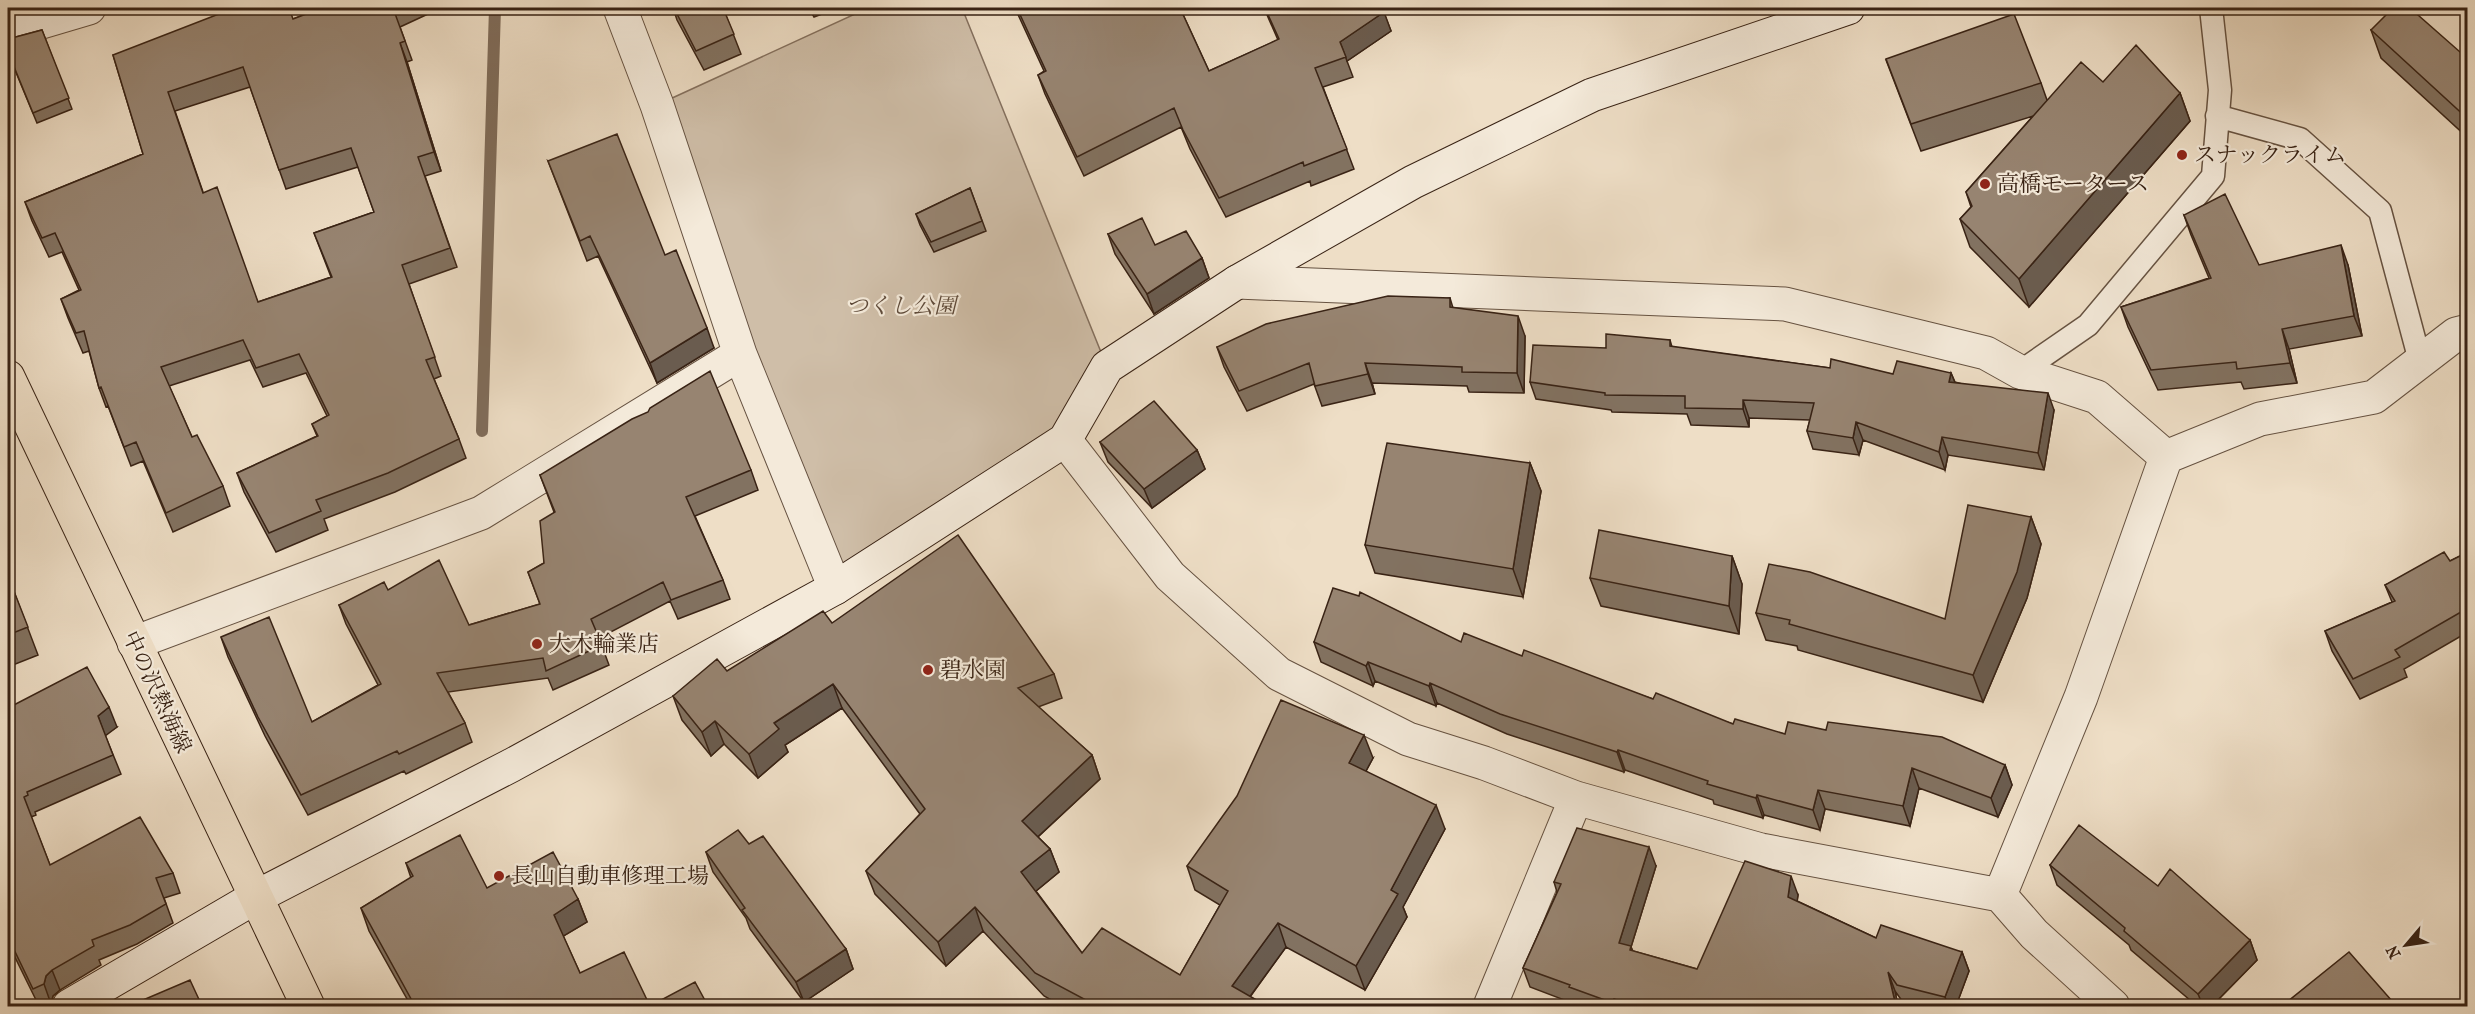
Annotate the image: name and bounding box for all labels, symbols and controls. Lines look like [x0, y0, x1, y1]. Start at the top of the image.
place label: スナックライム [2194, 142, 2346, 168]
marker: スナックライム [2175, 148, 2189, 162]
place label: 高橋モータース [1997, 171, 2149, 197]
marker: 高橋モータース [1978, 177, 1992, 191]
park label: つくし公園 [846, 293, 959, 319]
street label: 中の沢熱海線 [117, 627, 197, 757]
place label: 大木輪業店 [549, 631, 659, 657]
marker: 大木輪業店 [530, 637, 544, 651]
place label: 碧水園 [940, 657, 1006, 683]
marker: 碧水園 [921, 663, 935, 677]
place label: 長山自動車修理工場 [511, 863, 709, 889]
marker: 長山自動車修理工場 [492, 869, 506, 883]
north arrow [2376, 915, 2436, 975]
text: N [2382, 941, 2405, 962]

